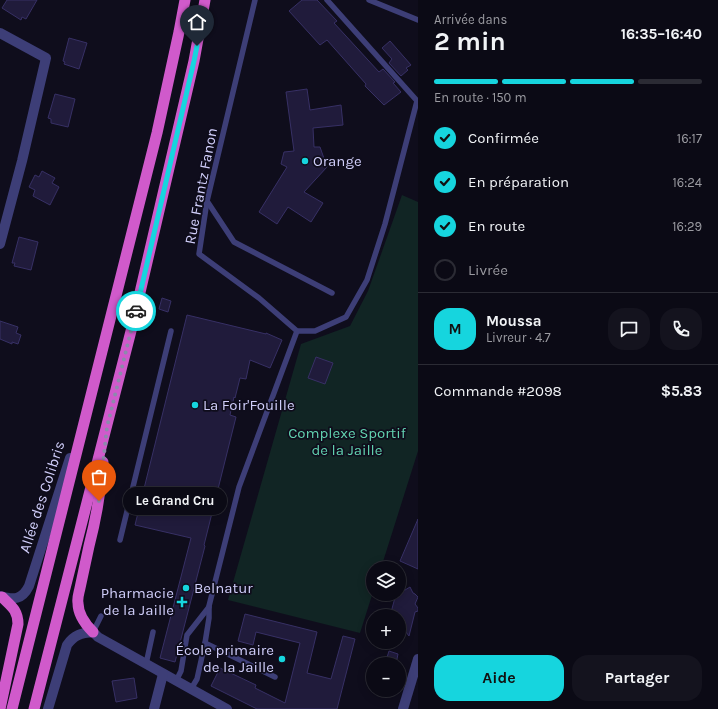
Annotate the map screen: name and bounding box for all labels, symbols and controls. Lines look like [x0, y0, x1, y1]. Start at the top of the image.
pin [180, 5, 214, 46]
icon: home [186, 11, 208, 33]
text: Arrivée dans [434, 12, 507, 27]
text: 16:35–16:40 [621, 25, 702, 43]
text: 2 min [434, 26, 506, 57]
text: En route · 150 m [434, 90, 527, 105]
street label: Rue Frantz Fanon [181, 126, 221, 246]
icon: check [434, 127, 456, 149]
text: Confirmée [468, 129, 539, 147]
text: 16:17 [677, 131, 702, 146]
place label: Orange [313, 152, 362, 170]
marker: Orange [300, 156, 310, 166]
icon: check [434, 171, 456, 193]
text: En préparation [468, 173, 569, 191]
text: 16:24 [672, 175, 702, 190]
icon: check [434, 215, 456, 237]
text: En route [468, 217, 525, 235]
text: 16:29 [672, 219, 702, 234]
text: Livrée [468, 261, 508, 279]
courier [116, 291, 156, 331]
icon: car [125, 300, 147, 322]
button: chat [608, 308, 650, 350]
button: phone [660, 308, 702, 350]
text: Moussa [486, 312, 542, 330]
text: M [448, 320, 462, 338]
text: Livreur · 4.7 [486, 330, 551, 345]
text: Commande #2098 [434, 382, 562, 400]
text: $5.83 [661, 382, 702, 400]
place label: La Foir'Fouille [203, 396, 295, 414]
marker: La Foir'Fouille [190, 400, 200, 410]
park label: Complexe Sportif de la Jaille [288, 424, 407, 459]
street label: Allée des Colibris [15, 439, 69, 555]
pin [82, 460, 116, 501]
icon: bag [88, 466, 110, 488]
callout: Le Grand Cru [123, 487, 227, 515]
text: Le Grand Cru [136, 493, 214, 508]
map controls [366, 561, 406, 697]
button: layers [366, 561, 406, 601]
place label: Belnatur [194, 579, 253, 597]
marker: Belnatur [181, 583, 191, 593]
place label: Pharmacie de la Jaille [101, 584, 174, 619]
marker: Pharmacie de la Jaille [177, 597, 187, 607]
button: + [366, 609, 406, 649]
place label: École primaire de la Jaille [176, 641, 274, 676]
marker: École primaire de la Jaille [277, 654, 287, 664]
button: Aide [434, 655, 564, 701]
button: Partager [572, 655, 702, 701]
button: − [366, 657, 406, 697]

